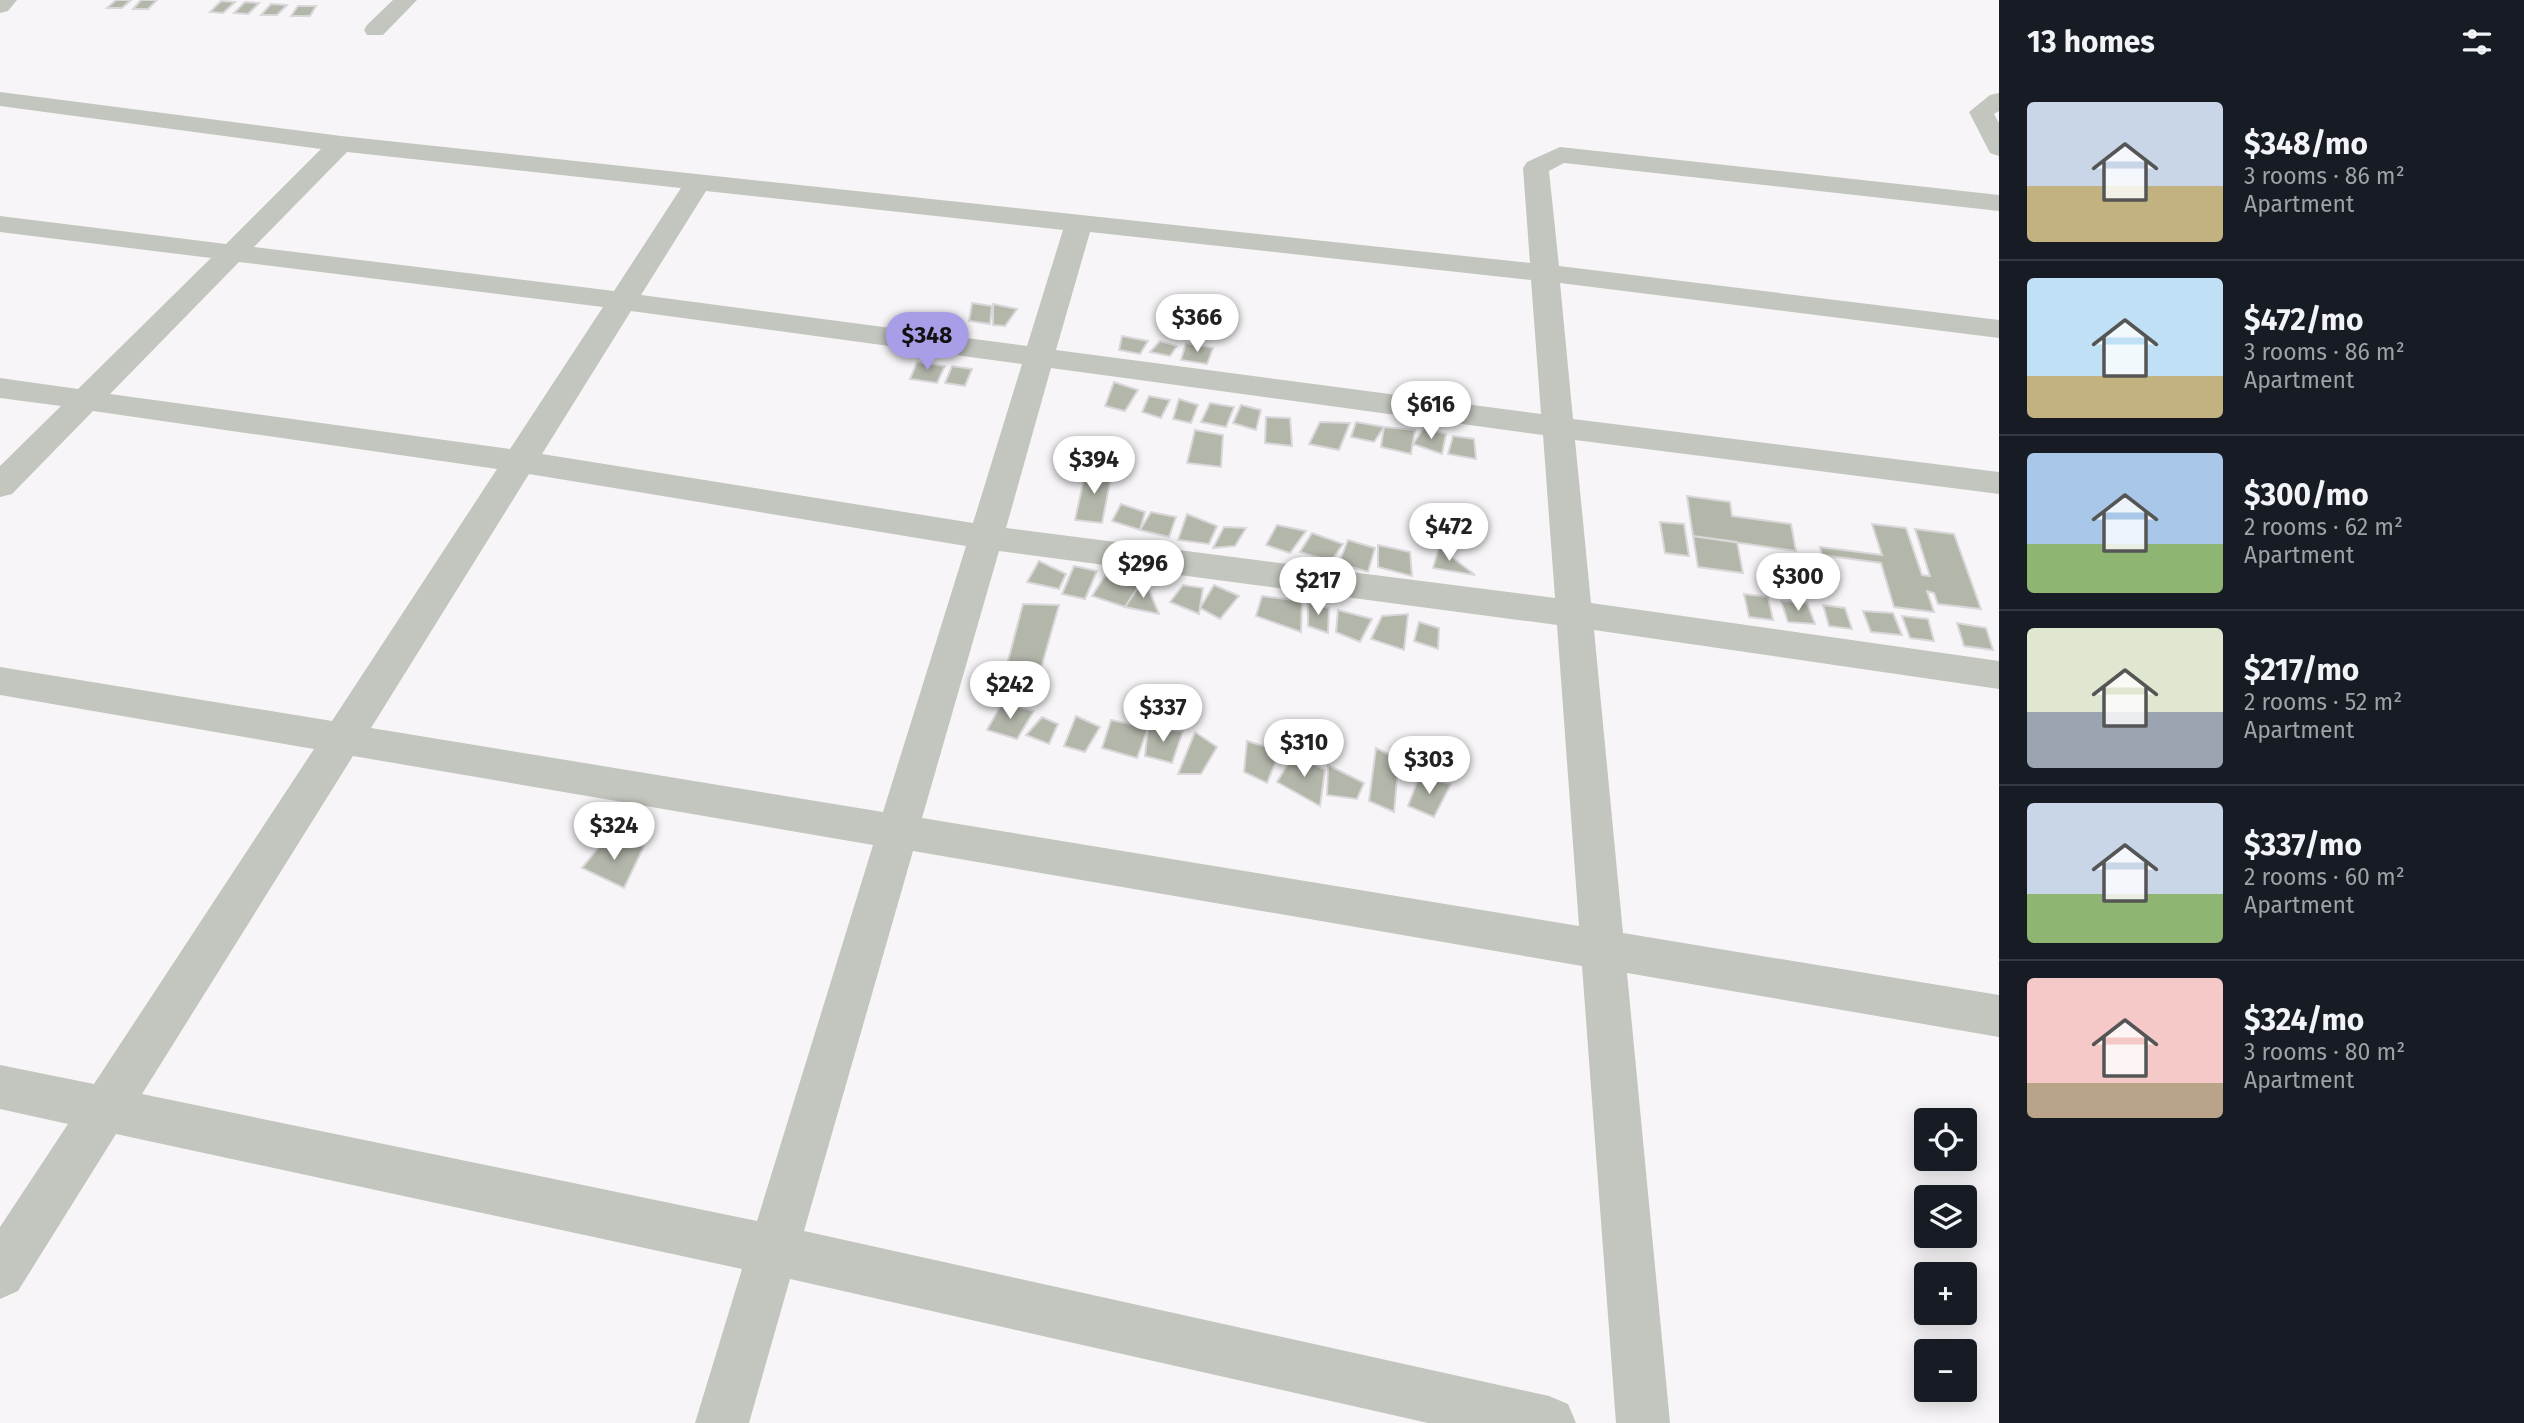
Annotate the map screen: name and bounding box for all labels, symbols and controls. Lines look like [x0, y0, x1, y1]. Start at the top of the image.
icon: filters [2458, 23, 2496, 61]
text: 13 homes [2027, 24, 2155, 60]
text: $348/mo [2244, 126, 2368, 162]
icon: home [2083, 130, 2167, 214]
text: 3 rooms · 86 m² [2244, 162, 2405, 190]
text: Apartment [2244, 190, 2354, 218]
pin: $366 [1156, 294, 1238, 354]
text: $472/mo [2244, 302, 2363, 338]
text: $366 [1172, 303, 1222, 331]
icon: home [2083, 306, 2167, 390]
pin: $348 [886, 312, 968, 372]
text: $348 [902, 321, 952, 349]
text: 3 rooms · 86 m² [2244, 338, 2405, 366]
text: Apartment [2244, 366, 2354, 394]
pin: $616 [1390, 382, 1472, 441]
text: $616 [1407, 390, 1455, 418]
pin: $394 [1053, 436, 1135, 496]
text: $394 [1069, 445, 1119, 473]
text: $300/mo [2244, 477, 2369, 513]
icon: home [2083, 481, 2167, 565]
pin: $472 [1408, 504, 1490, 563]
text: $472 [1425, 512, 1473, 540]
text: 2 rooms · 62 m² [2244, 513, 2403, 541]
pin: $296 [1102, 540, 1184, 600]
text: Apartment [2244, 541, 2354, 569]
text: $296 [1118, 549, 1168, 577]
pin: $300 [1757, 554, 1839, 613]
pin: $217 [1277, 558, 1359, 617]
text: $300 [1772, 562, 1824, 590]
text: $217 [1295, 566, 1341, 594]
text: $217/mo [2244, 652, 2359, 688]
icon: home [2083, 656, 2167, 740]
pin: $242 [969, 662, 1051, 721]
text: $242 [986, 670, 1034, 698]
pin: $337 [1122, 684, 1204, 744]
text: 2 rooms · 52 m² [2244, 688, 2402, 716]
text: $337 [1139, 693, 1187, 721]
text: Apartment [2244, 716, 2354, 744]
pin: $310 [1263, 720, 1345, 779]
text: $310 [1280, 728, 1328, 756]
pin: $303 [1388, 736, 1470, 796]
text: $303 [1404, 745, 1454, 773]
pin: $324 [573, 802, 655, 862]
text: $324 [590, 811, 638, 839]
text: $337/mo [2244, 827, 2362, 863]
icon: home [2083, 831, 2167, 915]
text: 2 rooms · 60 m² [2244, 863, 2405, 891]
text: Apartment [2244, 891, 2354, 919]
text: $324/mo [2244, 1002, 2364, 1038]
icon: home [2083, 1006, 2167, 1090]
text: 3 rooms · 80 m² [2244, 1038, 2405, 1066]
text: Apartment [2244, 1066, 2354, 1094]
map controls [1914, 1108, 1977, 1402]
button: locate [1914, 1108, 1977, 1171]
button: layers [1914, 1185, 1977, 1248]
button: + [1914, 1262, 1977, 1325]
button: − [1914, 1339, 1977, 1402]

